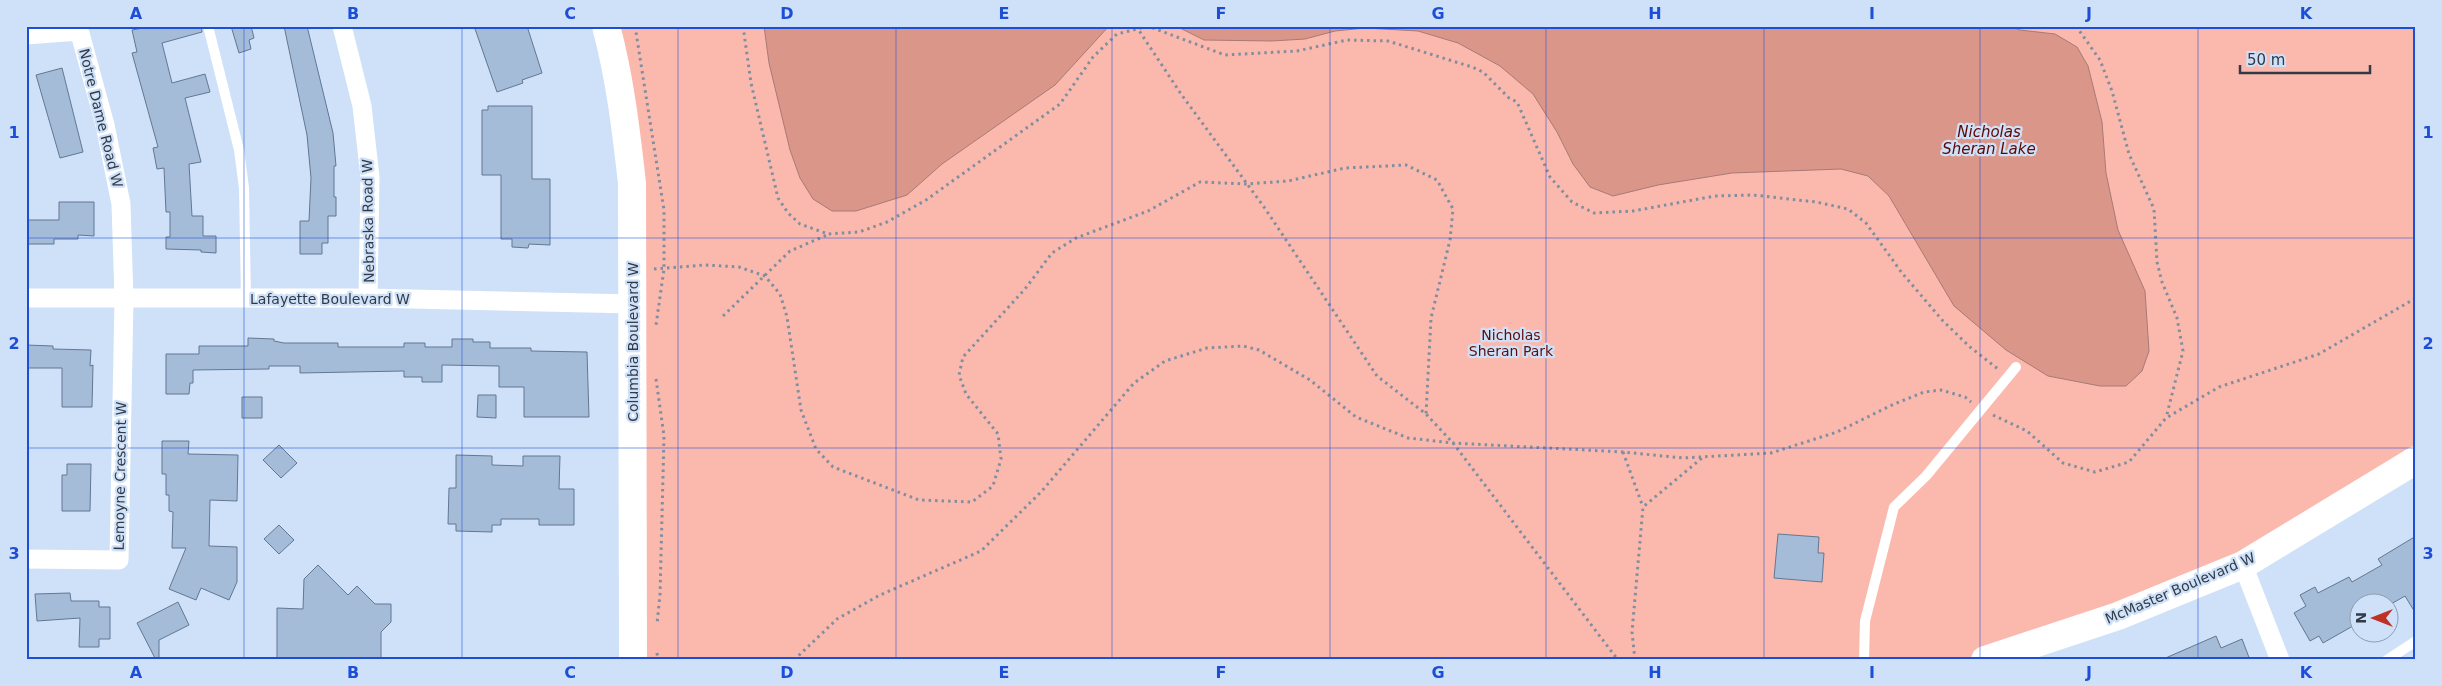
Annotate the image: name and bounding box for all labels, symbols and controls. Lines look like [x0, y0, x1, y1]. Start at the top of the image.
text: A [130, 4, 143, 23]
text: B [347, 4, 359, 23]
text: C [564, 4, 576, 23]
text: D [780, 4, 794, 23]
text: E [999, 4, 1009, 23]
text: F [1216, 4, 1226, 23]
text: G [1431, 4, 1445, 23]
text: H [1648, 4, 1662, 23]
text: I [1869, 4, 1875, 23]
text: J [2085, 4, 2092, 23]
text: K [2300, 4, 2313, 23]
scale bar [2240, 42, 2370, 74]
street label: Notre Dame Road W [76, 47, 126, 189]
text: 50 m [2247, 51, 2285, 69]
text: 1 [8, 123, 20, 142]
water label: Nicholas Sheran Lake [1942, 123, 2036, 158]
text: 1 [2422, 123, 2434, 142]
street label: Nebraska Road W [359, 159, 377, 283]
street label: Columbia Boulevard W [625, 262, 641, 422]
street label: Lafayette Boulevard W [250, 291, 410, 307]
park label: Nicholas Sheran Park [1469, 327, 1554, 359]
text: 2 [8, 334, 20, 353]
text: 2 [2422, 334, 2434, 353]
street label: Lemoyne Crescent W [111, 401, 129, 550]
text: 3 [8, 544, 20, 563]
text: 3 [2422, 544, 2434, 563]
street label: McMaster Boulevard W [2103, 549, 2257, 627]
north arrow [2350, 594, 2400, 644]
text: N [2353, 612, 2369, 624]
text: A [130, 663, 143, 682]
text: B [347, 663, 359, 682]
text: C [564, 663, 576, 682]
text: D [780, 663, 794, 682]
text: E [999, 663, 1009, 682]
text: F [1216, 663, 1226, 682]
text: G [1431, 663, 1445, 682]
text: H [1648, 663, 1662, 682]
text: I [1869, 663, 1875, 682]
text: J [2085, 663, 2092, 682]
text: K [2300, 663, 2313, 682]

